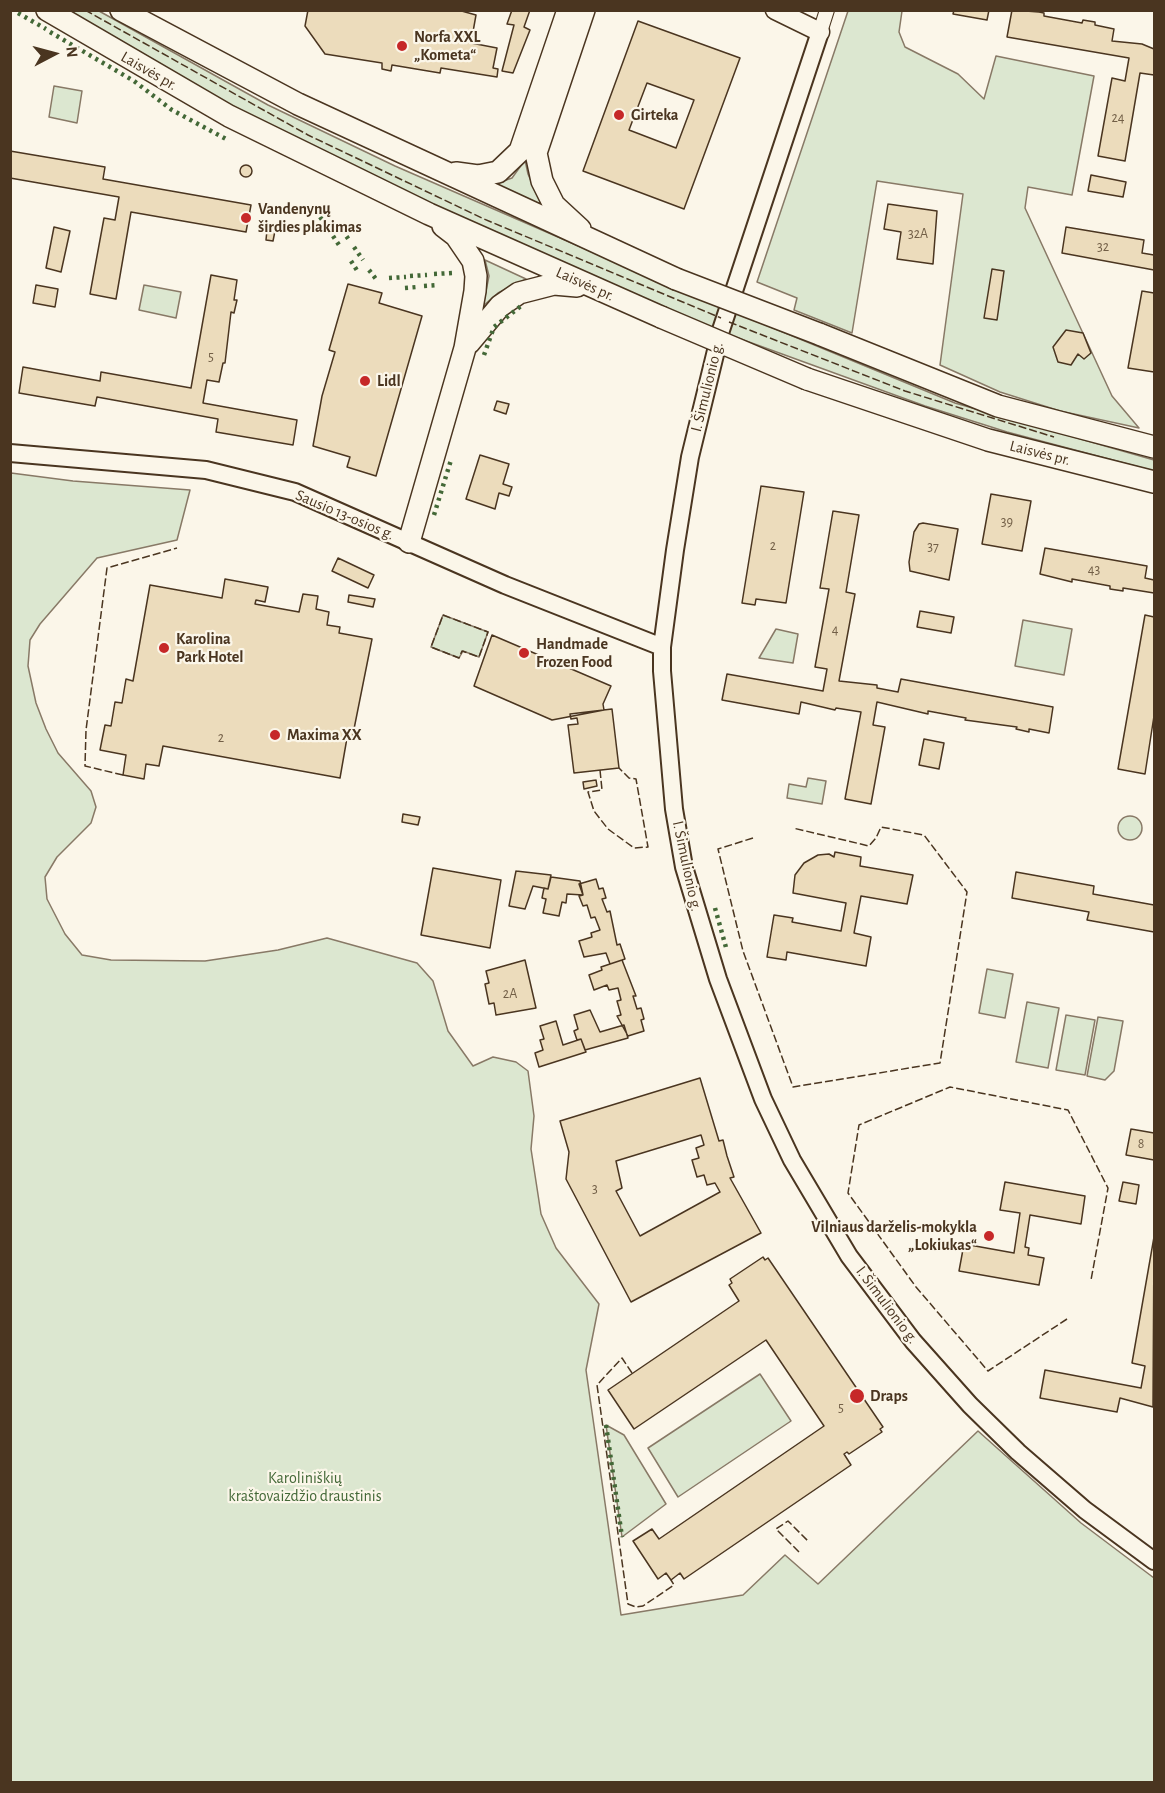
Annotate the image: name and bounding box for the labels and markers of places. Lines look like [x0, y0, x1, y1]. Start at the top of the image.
place label: Norfa XXL „Kometa“ [414, 27, 480, 65]
marker: Norfa XXL „Kometa“ [395, 39, 409, 53]
place label: Girteka [631, 105, 679, 125]
marker: Girteka [612, 108, 626, 122]
place label: Vandenynų širdies plakimas [258, 199, 362, 237]
marker: Vandenynų širdies plakimas [239, 211, 253, 225]
place label: Lidl [377, 371, 401, 391]
marker: Lidl [358, 374, 372, 388]
place label: Karolina Park Hotel [176, 629, 244, 667]
place label: Handmade Frozen Food [536, 634, 612, 672]
marker: Karolina Park Hotel [157, 641, 171, 655]
marker: Handmade Frozen Food [517, 646, 531, 660]
place label: Maxima XX [287, 725, 362, 745]
marker: Maxima XX [268, 728, 282, 742]
place label: Vilniaus darželis-mokykla „Lokiukas“ [811, 1217, 977, 1255]
marker: Vilniaus darželis-mokykla „Lokiukas“ [982, 1229, 996, 1243]
place label: Draps [870, 1386, 908, 1406]
marker: Draps [848, 1387, 866, 1405]

